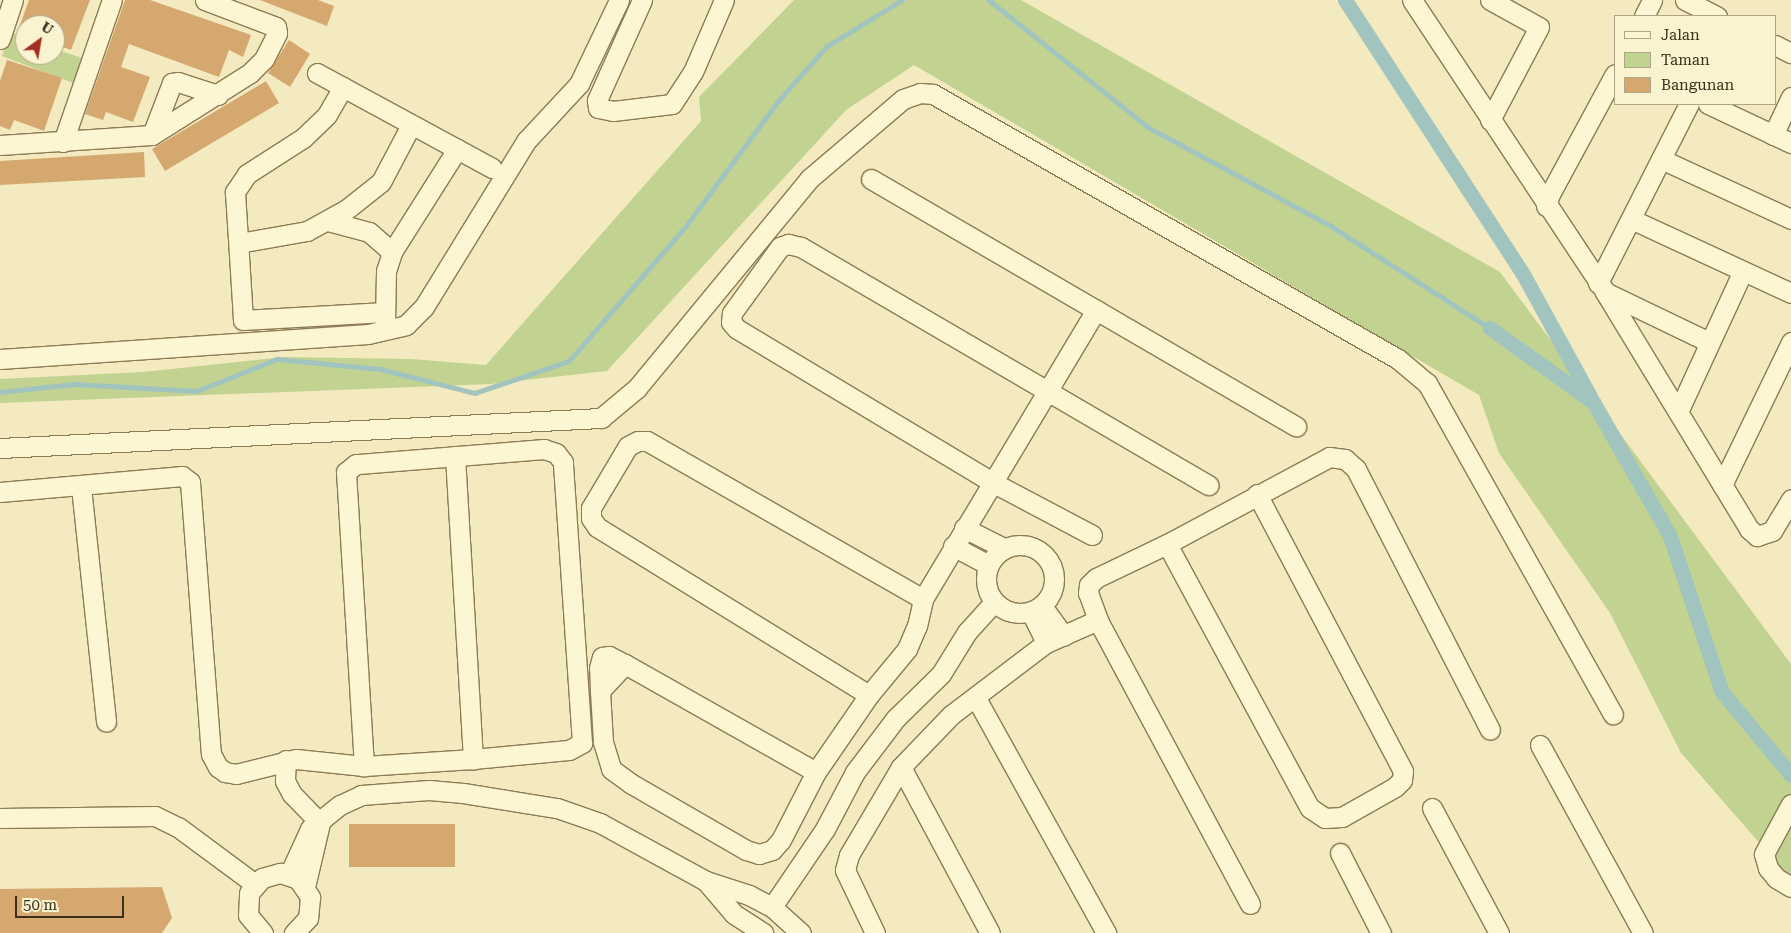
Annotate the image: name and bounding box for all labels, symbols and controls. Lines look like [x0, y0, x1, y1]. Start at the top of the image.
north arrow [15, 15, 65, 65]
legend [1614, 15, 1776, 105]
text: U [39, 18, 56, 38]
text: Jalan [1661, 26, 1700, 44]
text: Taman [1661, 51, 1710, 69]
text: Bangunan [1661, 76, 1734, 94]
scale bar [18, 886, 126, 918]
text: 50 m [23, 896, 57, 914]

